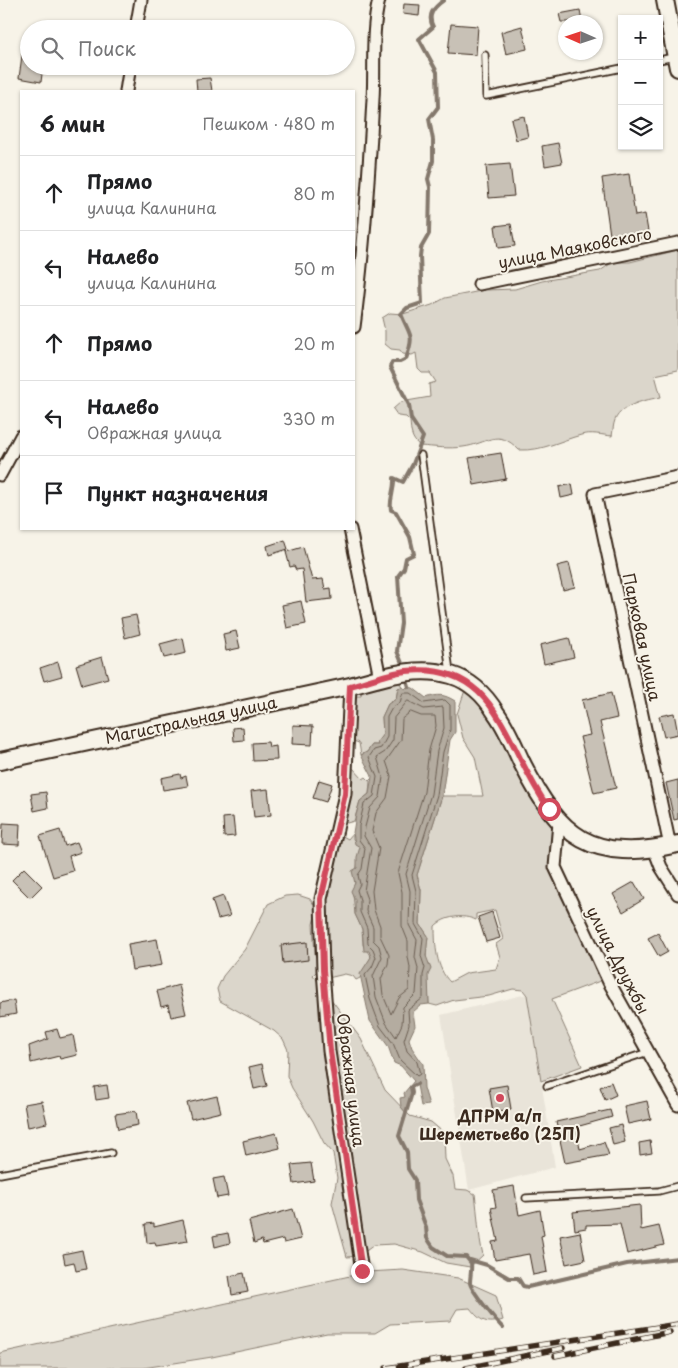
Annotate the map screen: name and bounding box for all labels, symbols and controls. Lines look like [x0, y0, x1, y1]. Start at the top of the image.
north arrow [558, 15, 603, 60]
map controls [618, 15, 663, 150]
button: + [618, 15, 663, 60]
search box [20, 20, 355, 75]
icon: search [38, 34, 66, 62]
text: Поиск [78, 34, 136, 62]
button: − [618, 60, 663, 105]
button: layers [618, 105, 663, 150]
text: 6 мин [40, 107, 106, 139]
text: Пешком · 480 m [203, 111, 335, 135]
text: Прямо [87, 167, 152, 195]
icon: ahead [40, 179, 68, 207]
text: 80 m [293, 181, 335, 205]
text: улица Калинина [87, 195, 216, 219]
street label: улица Маяковского [496, 220, 654, 274]
text: Налево [87, 242, 159, 270]
icon: left [40, 254, 68, 282]
text: 50 m [294, 256, 335, 280]
text: улица Калинина [87, 270, 216, 294]
icon: ahead [40, 329, 68, 357]
text: Прямо [87, 329, 152, 357]
text: 20 m [294, 331, 335, 355]
text: Налево [87, 392, 159, 420]
icon: left [40, 404, 68, 432]
text: 330 m [282, 406, 335, 430]
text: Овражная улица [87, 420, 222, 444]
icon: arrive [40, 479, 68, 507]
text: Пункт назначения [87, 479, 268, 507]
street label: Парковая улица [618, 571, 668, 703]
street label: Магистральная улица [103, 689, 279, 749]
route start [538, 798, 561, 821]
street label: улица Дружбы [581, 902, 656, 1017]
street label: Овражная улица [332, 1012, 372, 1148]
marker: ДПРМ а/п Шереметьево (25П) [494, 1092, 506, 1104]
place label: ДПРМ а/п Шереметьево (25П) [419, 1103, 581, 1145]
route end [351, 1260, 374, 1283]

